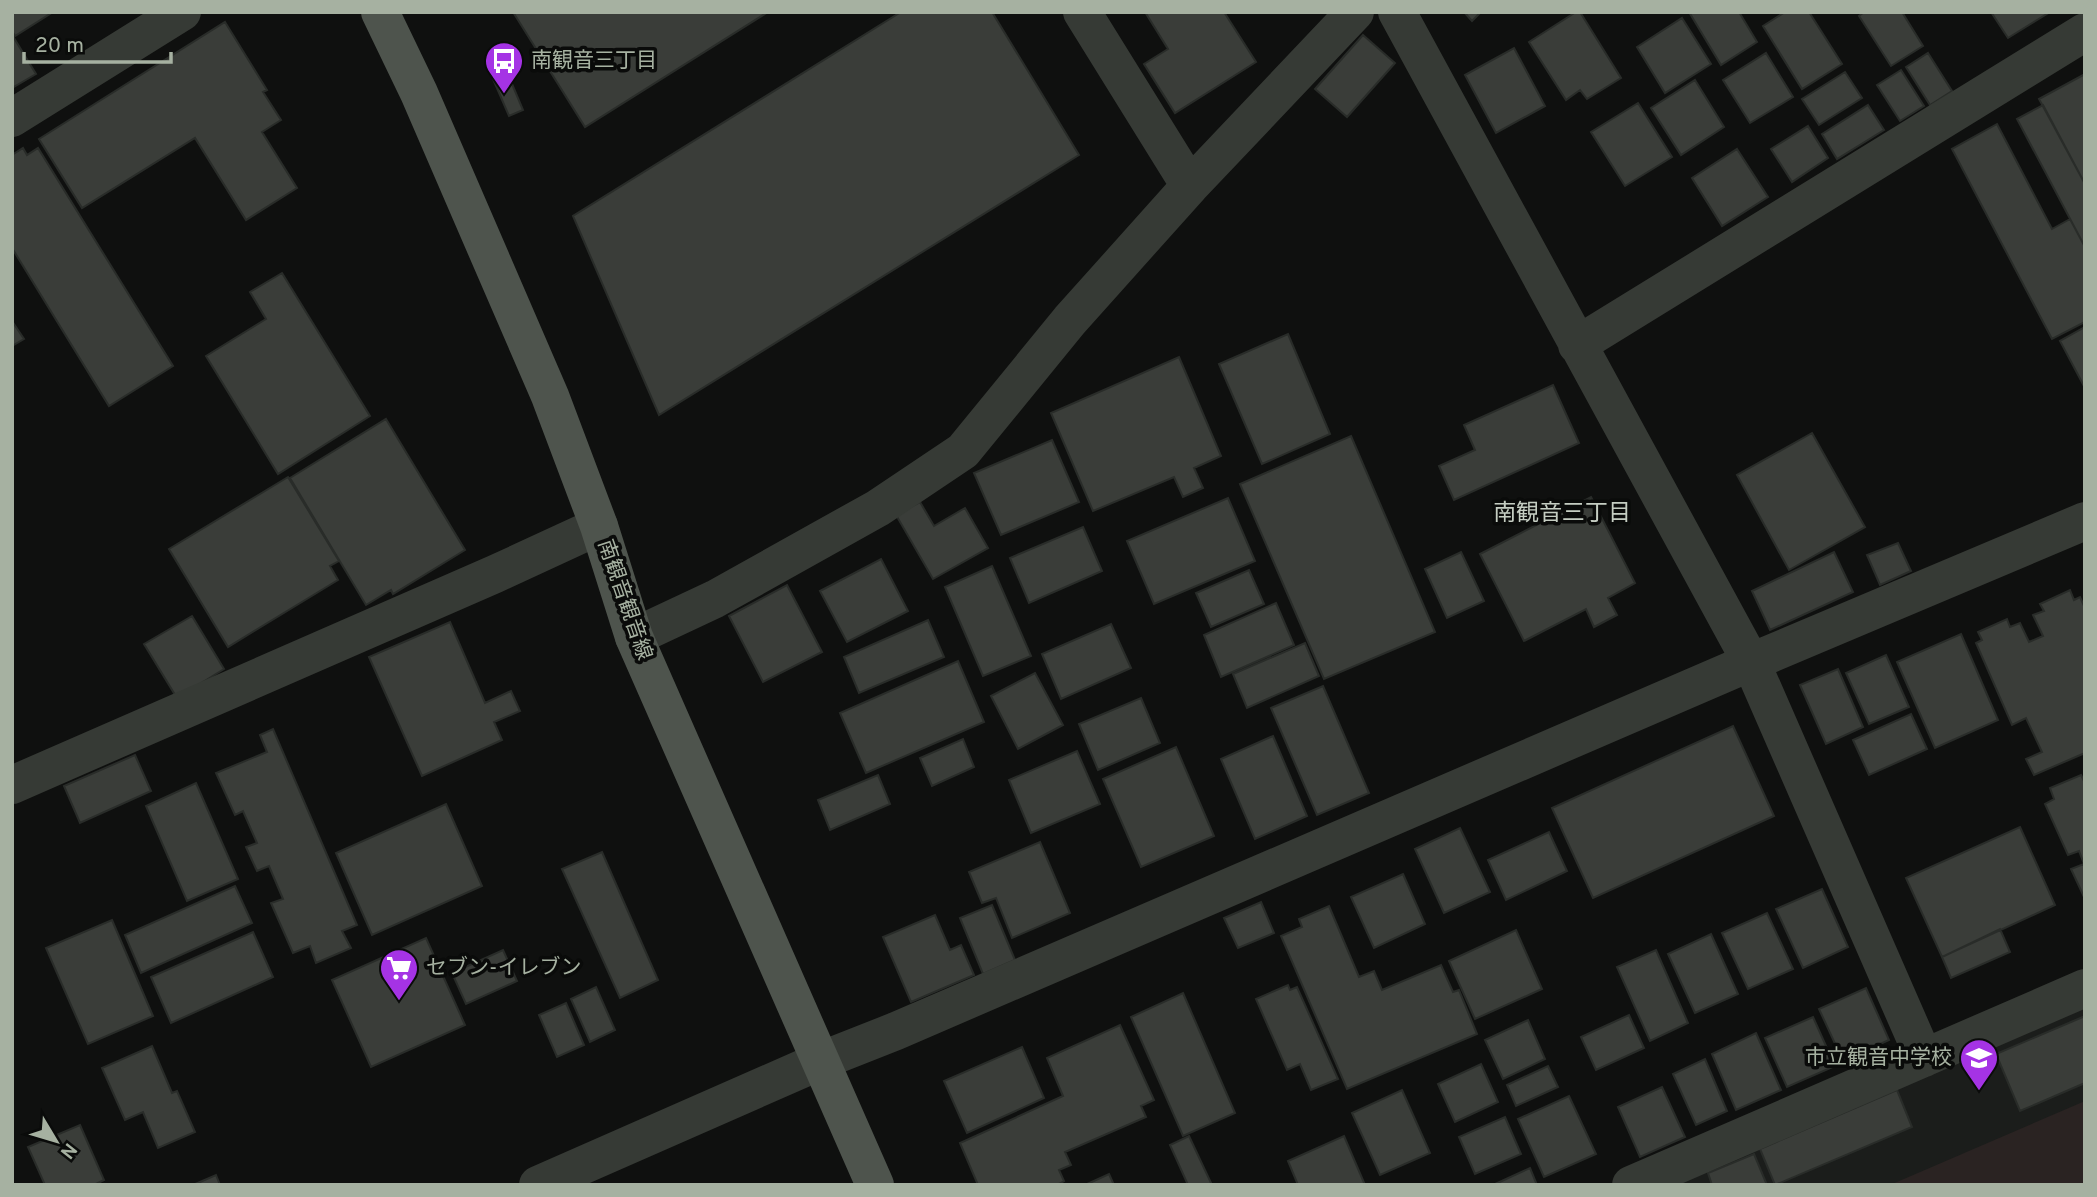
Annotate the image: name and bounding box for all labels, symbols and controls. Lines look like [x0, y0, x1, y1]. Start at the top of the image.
scale bar [24, 21, 172, 65]
text: 20 m [35, 33, 84, 60]
bus stop icon: 南観音三丁目 [483, 40, 525, 95]
place label: 南観音三丁目 [531, 48, 657, 75]
district label: 南観音三丁目 [1493, 500, 1631, 529]
street label: 南観音観音線 [591, 536, 657, 664]
supermarket icon: セブン-イレブン [378, 947, 420, 1002]
place label: セブン-イレブン [426, 955, 581, 982]
school or university icon: 市立観音中学校 [1958, 1037, 2000, 1092]
place label: 市立観音中学校 [1805, 1045, 1952, 1072]
north arrow [21, 1106, 91, 1176]
text: N [54, 1137, 81, 1163]

